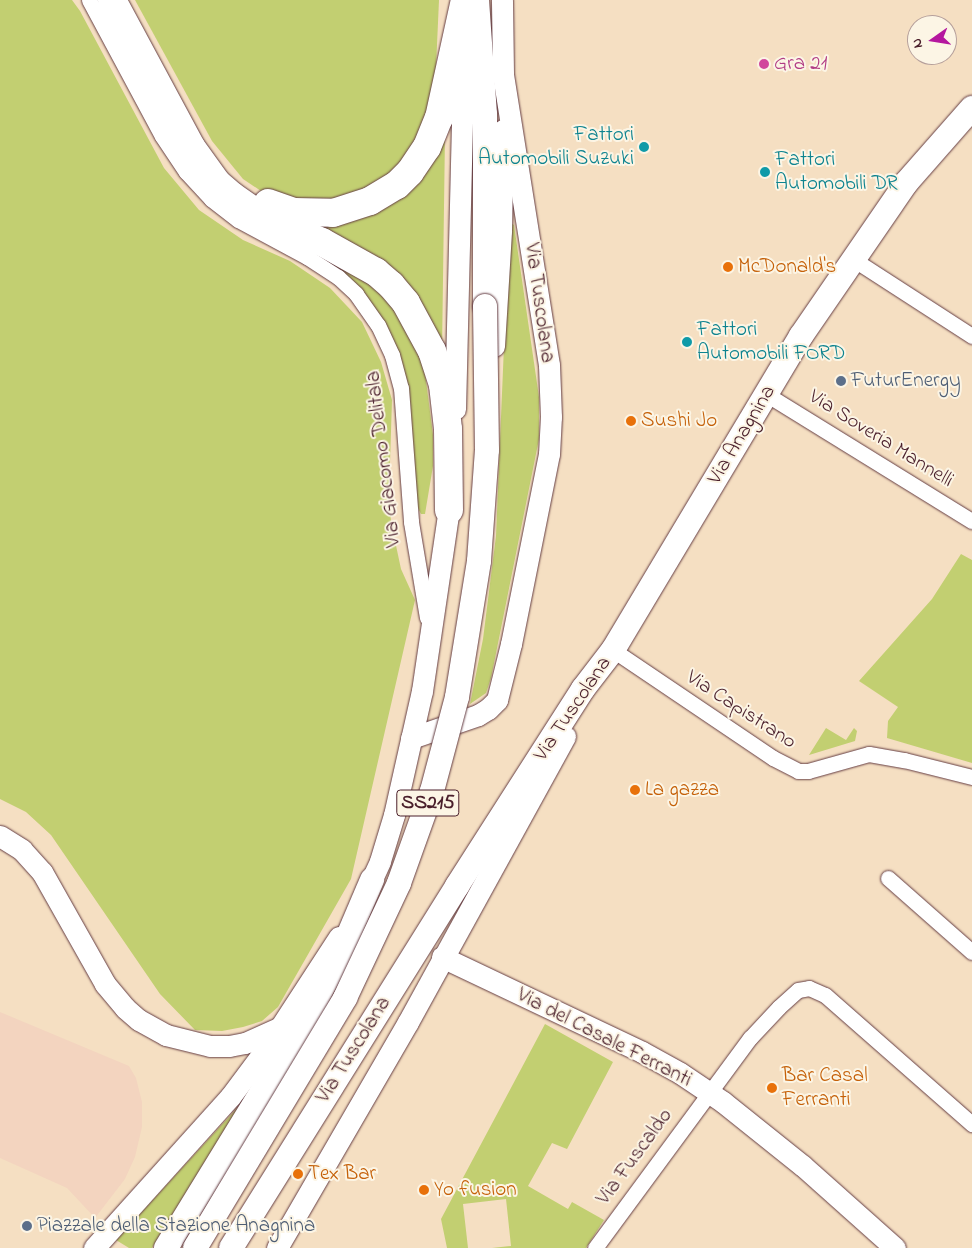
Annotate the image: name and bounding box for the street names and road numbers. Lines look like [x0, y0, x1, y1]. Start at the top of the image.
street label: Via Tuscolana [518, 241, 560, 365]
street label: Via Giacomo Delitala [361, 369, 407, 549]
street label: Via Anagnina [703, 381, 781, 489]
street label: Via Soveria Mannelli [804, 384, 958, 494]
street label: Via Tuscolana [529, 652, 617, 766]
street label: Via Capistrano [681, 665, 801, 755]
road number: SS215 [396, 786, 460, 820]
street label: Via del Casale Ferranti [512, 983, 696, 1093]
street label: Via Tuscolana [311, 992, 397, 1108]
street label: Via Fuscaldo [592, 1104, 678, 1210]

